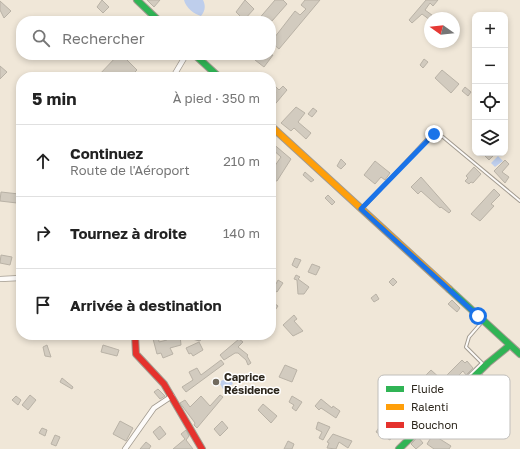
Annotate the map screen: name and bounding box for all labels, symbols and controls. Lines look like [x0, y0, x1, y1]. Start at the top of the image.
north arrow [424, 12, 460, 48]
map controls [472, 12, 508, 156]
button: + [472, 12, 508, 48]
search box [16, 16, 276, 60]
icon: search [30, 27, 52, 49]
text: Rechercher [62, 29, 145, 47]
button: − [472, 48, 508, 84]
button: locate [472, 84, 508, 120]
text: 5 min [32, 88, 76, 109]
text: À pied · 350 m [173, 90, 260, 106]
button: layers [472, 120, 508, 156]
route end [425, 125, 443, 143]
text: Continuez [70, 144, 143, 162]
icon: ahead [32, 150, 54, 172]
text: 210 m [223, 153, 260, 169]
text: Route de l'Aéroport [70, 162, 190, 178]
icon: right [32, 222, 54, 244]
text: Tournez à droite [70, 224, 187, 242]
text: 140 m [223, 225, 260, 241]
icon: arrive [32, 294, 54, 316]
text: Arrivée à destination [70, 296, 222, 314]
route start [469, 307, 487, 325]
place label: Caprice Résidence [224, 370, 280, 396]
legend [378, 375, 510, 439]
marker: Caprice Résidence [211, 377, 221, 387]
text: Fluide [411, 382, 444, 395]
text: Ralenti [411, 400, 448, 413]
text: Bouchon [411, 418, 458, 431]

